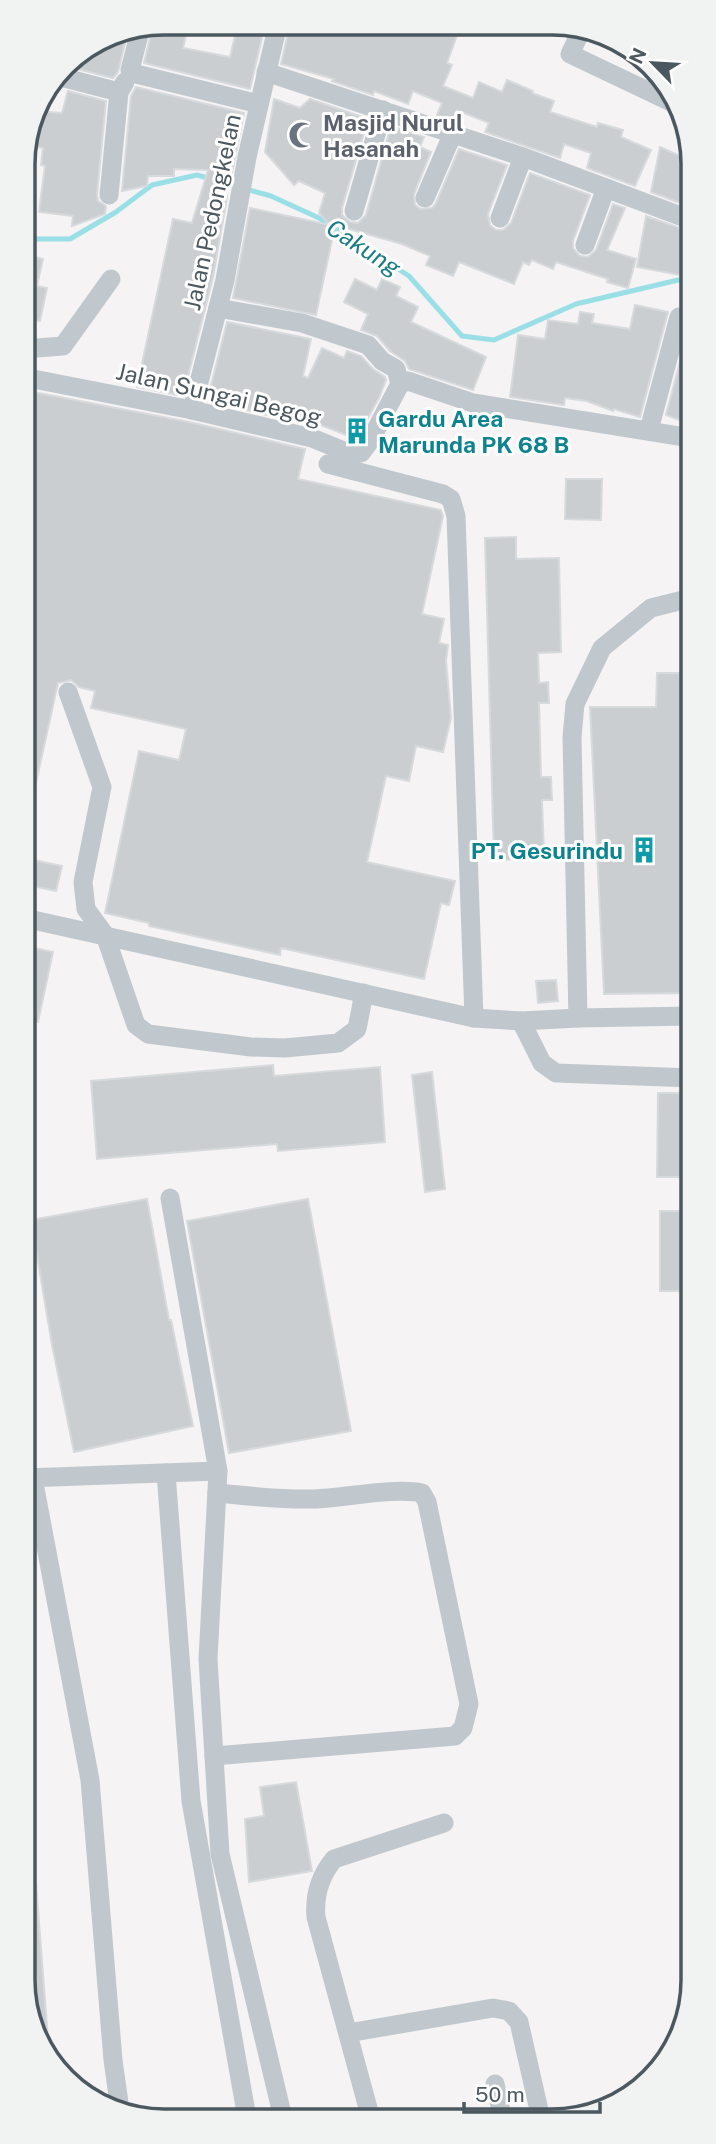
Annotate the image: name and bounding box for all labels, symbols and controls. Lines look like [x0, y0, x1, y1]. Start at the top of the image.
north arrow [618, 28, 688, 98]
text: N [624, 44, 651, 67]
place label: Masjid Nurul Hasanah [323, 109, 464, 162]
street label: Jalan Pedongkelan [178, 111, 246, 313]
mosque icon: Masjid Nurul Hasanah [287, 120, 317, 150]
water label: Cakung [322, 213, 407, 282]
street label: Jalan Sungai Begog [114, 357, 324, 431]
place label: Gardu Area Marunda PK 68 B [378, 405, 569, 458]
building icon: Gardu Area Marunda PK 68 B [342, 416, 372, 446]
building icon: PT. Gesurindu [629, 835, 659, 865]
place label: PT. Gesurindu [471, 837, 623, 864]
scale bar [464, 2070, 600, 2114]
text: 50 m [475, 2082, 525, 2107]

